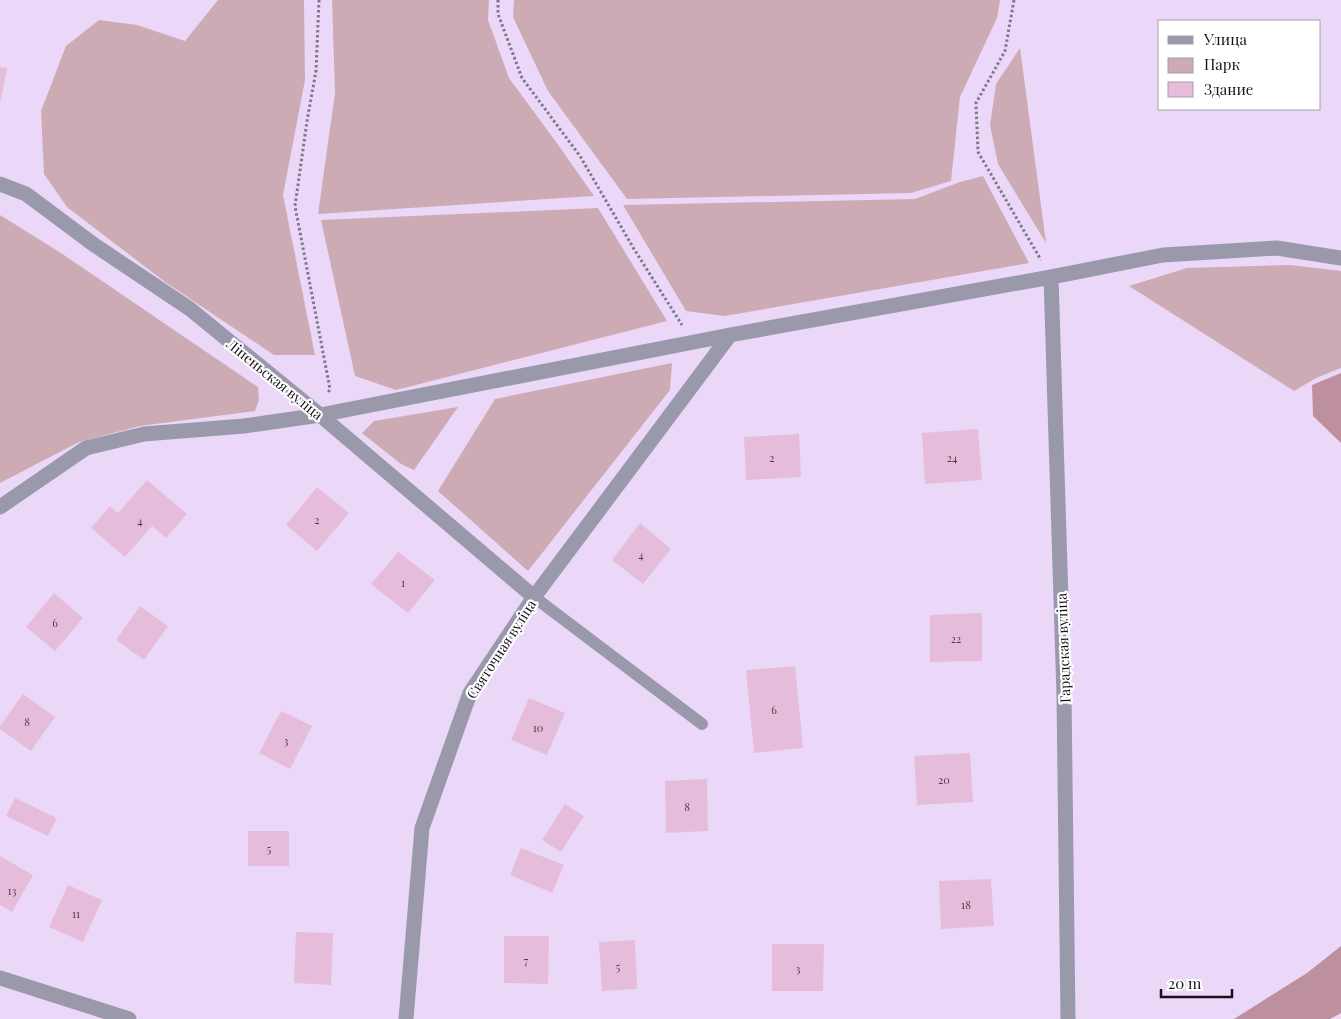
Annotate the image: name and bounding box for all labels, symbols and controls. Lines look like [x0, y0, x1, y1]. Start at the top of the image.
legend [1158, 20, 1321, 110]
text: Улица [1203, 29, 1247, 49]
text: Парк [1204, 54, 1240, 74]
text: Здание [1204, 79, 1253, 99]
street label: Ліпеньская вуліца [222, 334, 327, 424]
house number: 2 [769, 450, 775, 465]
house number: 24 [947, 450, 958, 465]
house number: 2 [314, 512, 320, 527]
house number: 4 [137, 513, 143, 528]
house number: 4 [638, 547, 644, 562]
house number: 1 [401, 575, 405, 590]
street label: Гарадская вуліца [1052, 593, 1074, 703]
street label: Святочная вуліца [462, 596, 540, 702]
house number: 6 [52, 615, 58, 630]
house number: 22 [951, 631, 961, 646]
house number: 6 [771, 702, 777, 717]
house number: 8 [24, 714, 30, 729]
house number: 10 [533, 720, 544, 735]
house number: 3 [284, 733, 289, 748]
house number: 20 [938, 772, 950, 787]
house number: 8 [684, 799, 690, 814]
house number: 5 [267, 841, 272, 856]
house number: 13 [8, 883, 16, 898]
house number: 18 [961, 897, 971, 912]
house number: 11 [72, 906, 80, 921]
house number: 7 [524, 953, 529, 968]
house number: 5 [616, 959, 621, 974]
house number: 3 [796, 961, 801, 976]
scale bar [1161, 966, 1232, 998]
text: 20 m [1168, 973, 1202, 993]

